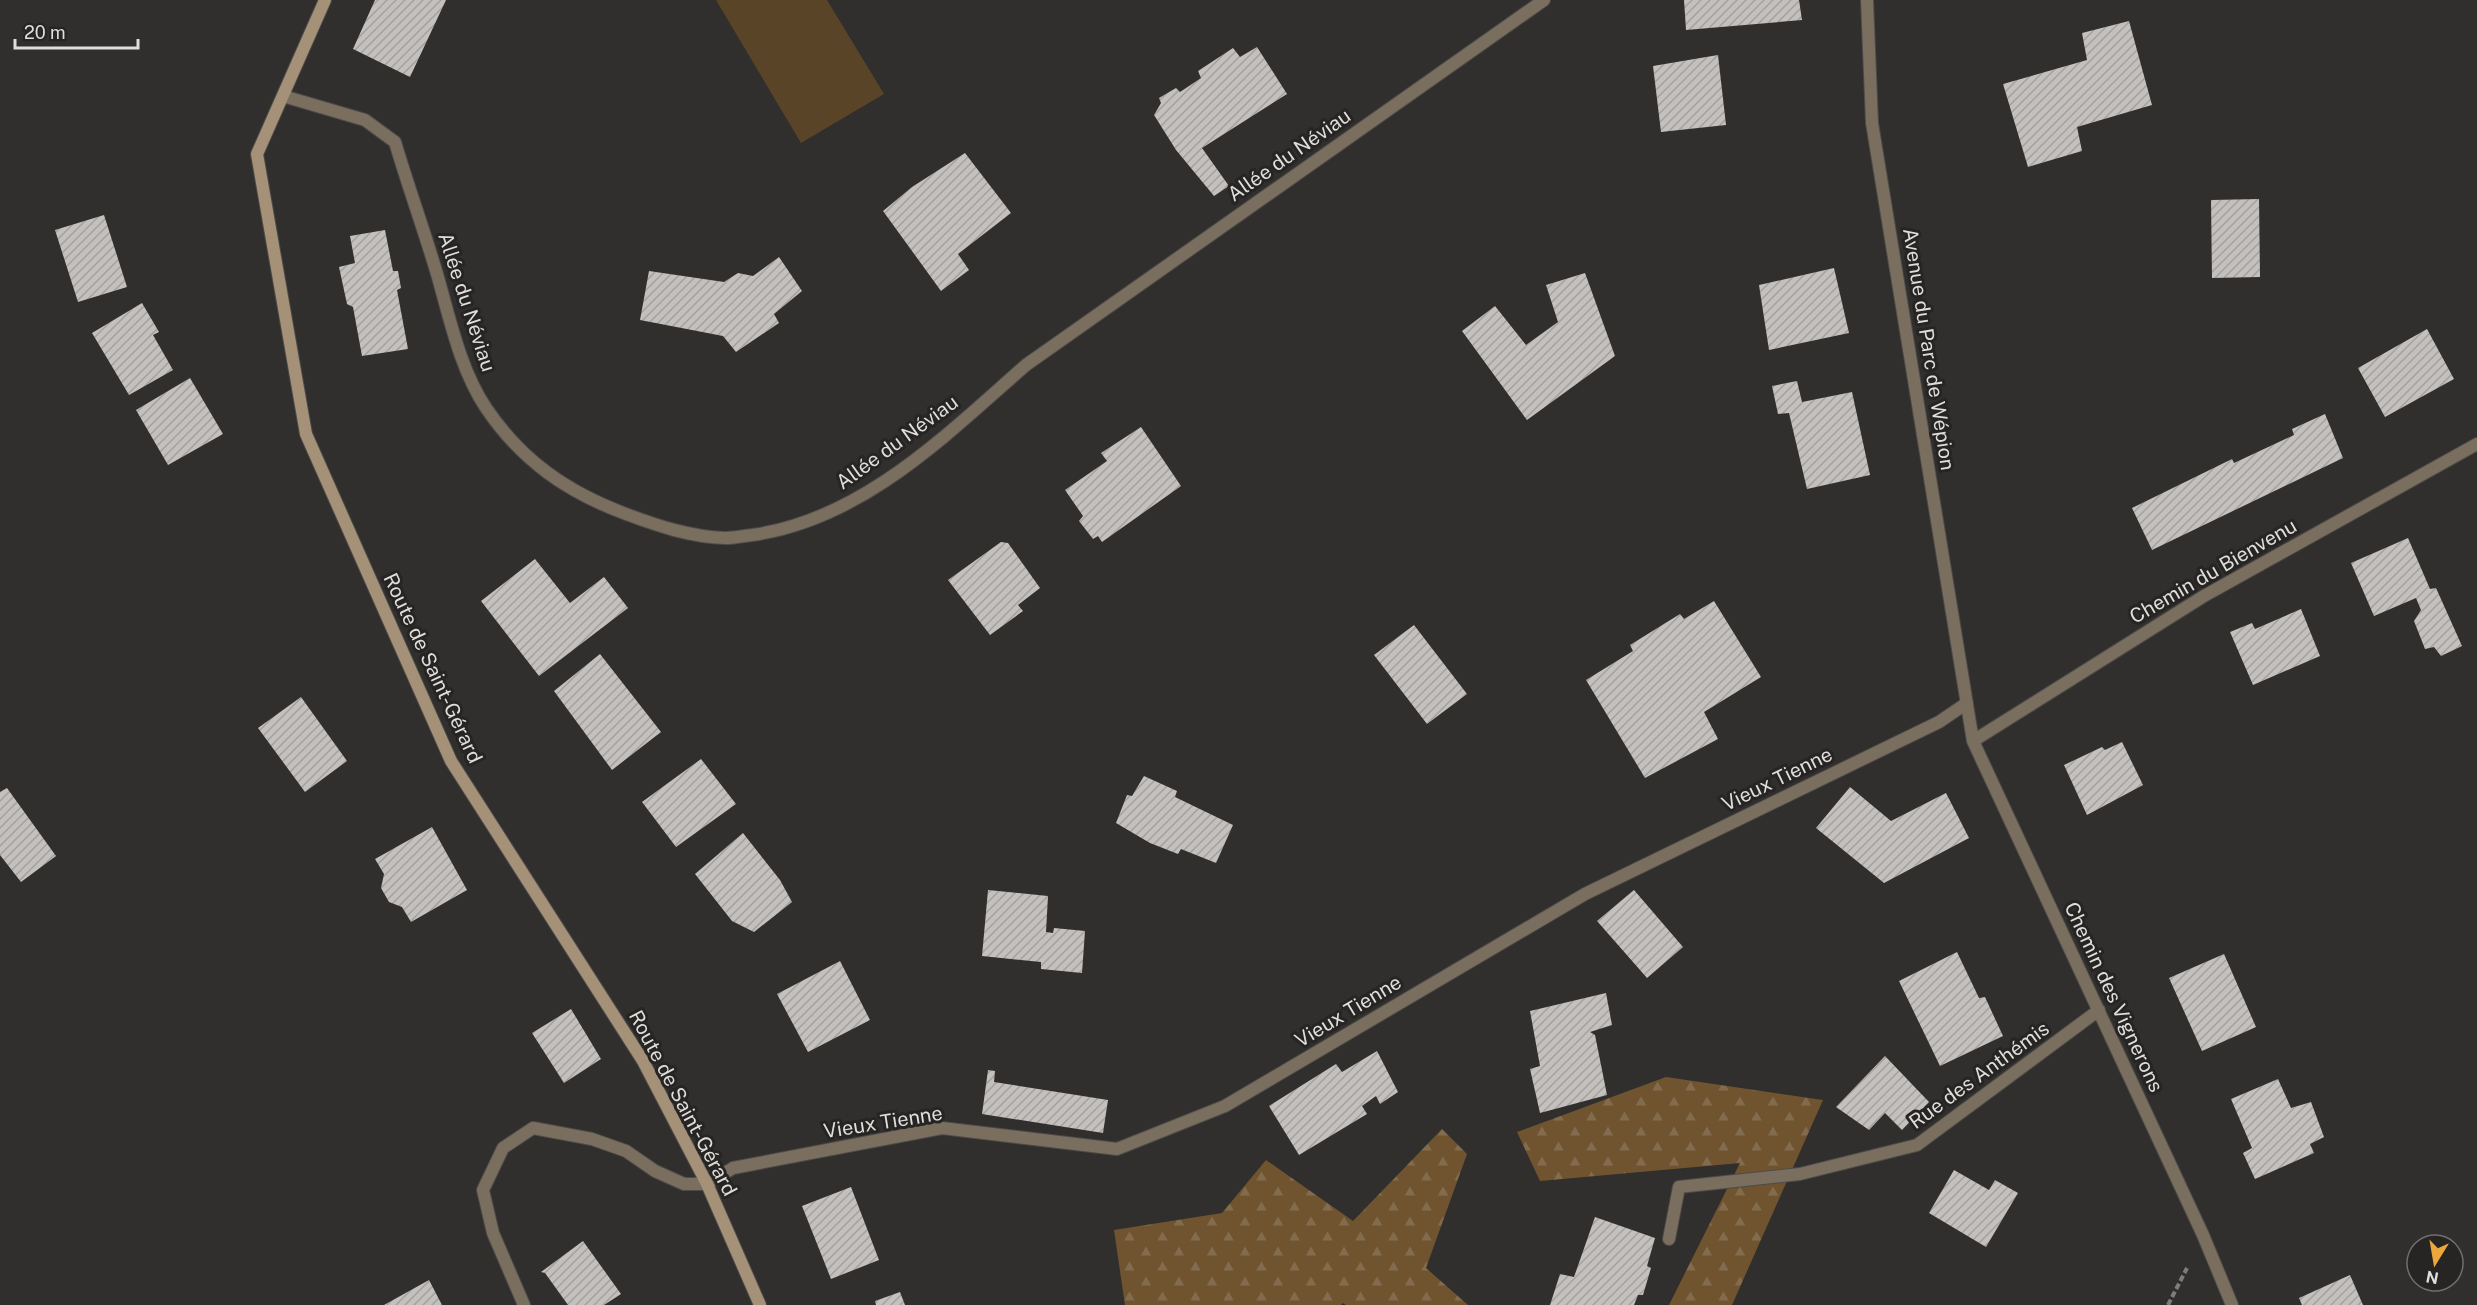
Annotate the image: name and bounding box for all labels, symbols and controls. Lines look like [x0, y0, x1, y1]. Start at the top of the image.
scale bar [15, 12, 138, 50]
text: 20 m [24, 22, 66, 43]
street label: Allée du Néviau [1223, 104, 1355, 206]
street label: Avenue du Parc de Wépion [1898, 226, 1960, 472]
street label: Allée du Néviau [433, 229, 501, 375]
street label: Allée du Néviau [831, 390, 963, 494]
street label: Chemin du Bienvenu [2125, 513, 2301, 629]
street label: Route de Saint-Gérard [378, 569, 488, 767]
street label: Vieux Tienne [1718, 742, 1836, 816]
street label: Chemin des Vignerons [2059, 898, 2169, 1096]
street label: Vieux Tienne [1290, 970, 1406, 1052]
street label: Route de Saint-Gérard [624, 1006, 742, 1200]
street label: Rue des Anthémis [1904, 1016, 2054, 1134]
street label: Vieux Tienne [822, 1101, 944, 1143]
north arrow [2405, 1233, 2465, 1293]
text: N [2424, 1267, 2440, 1288]

